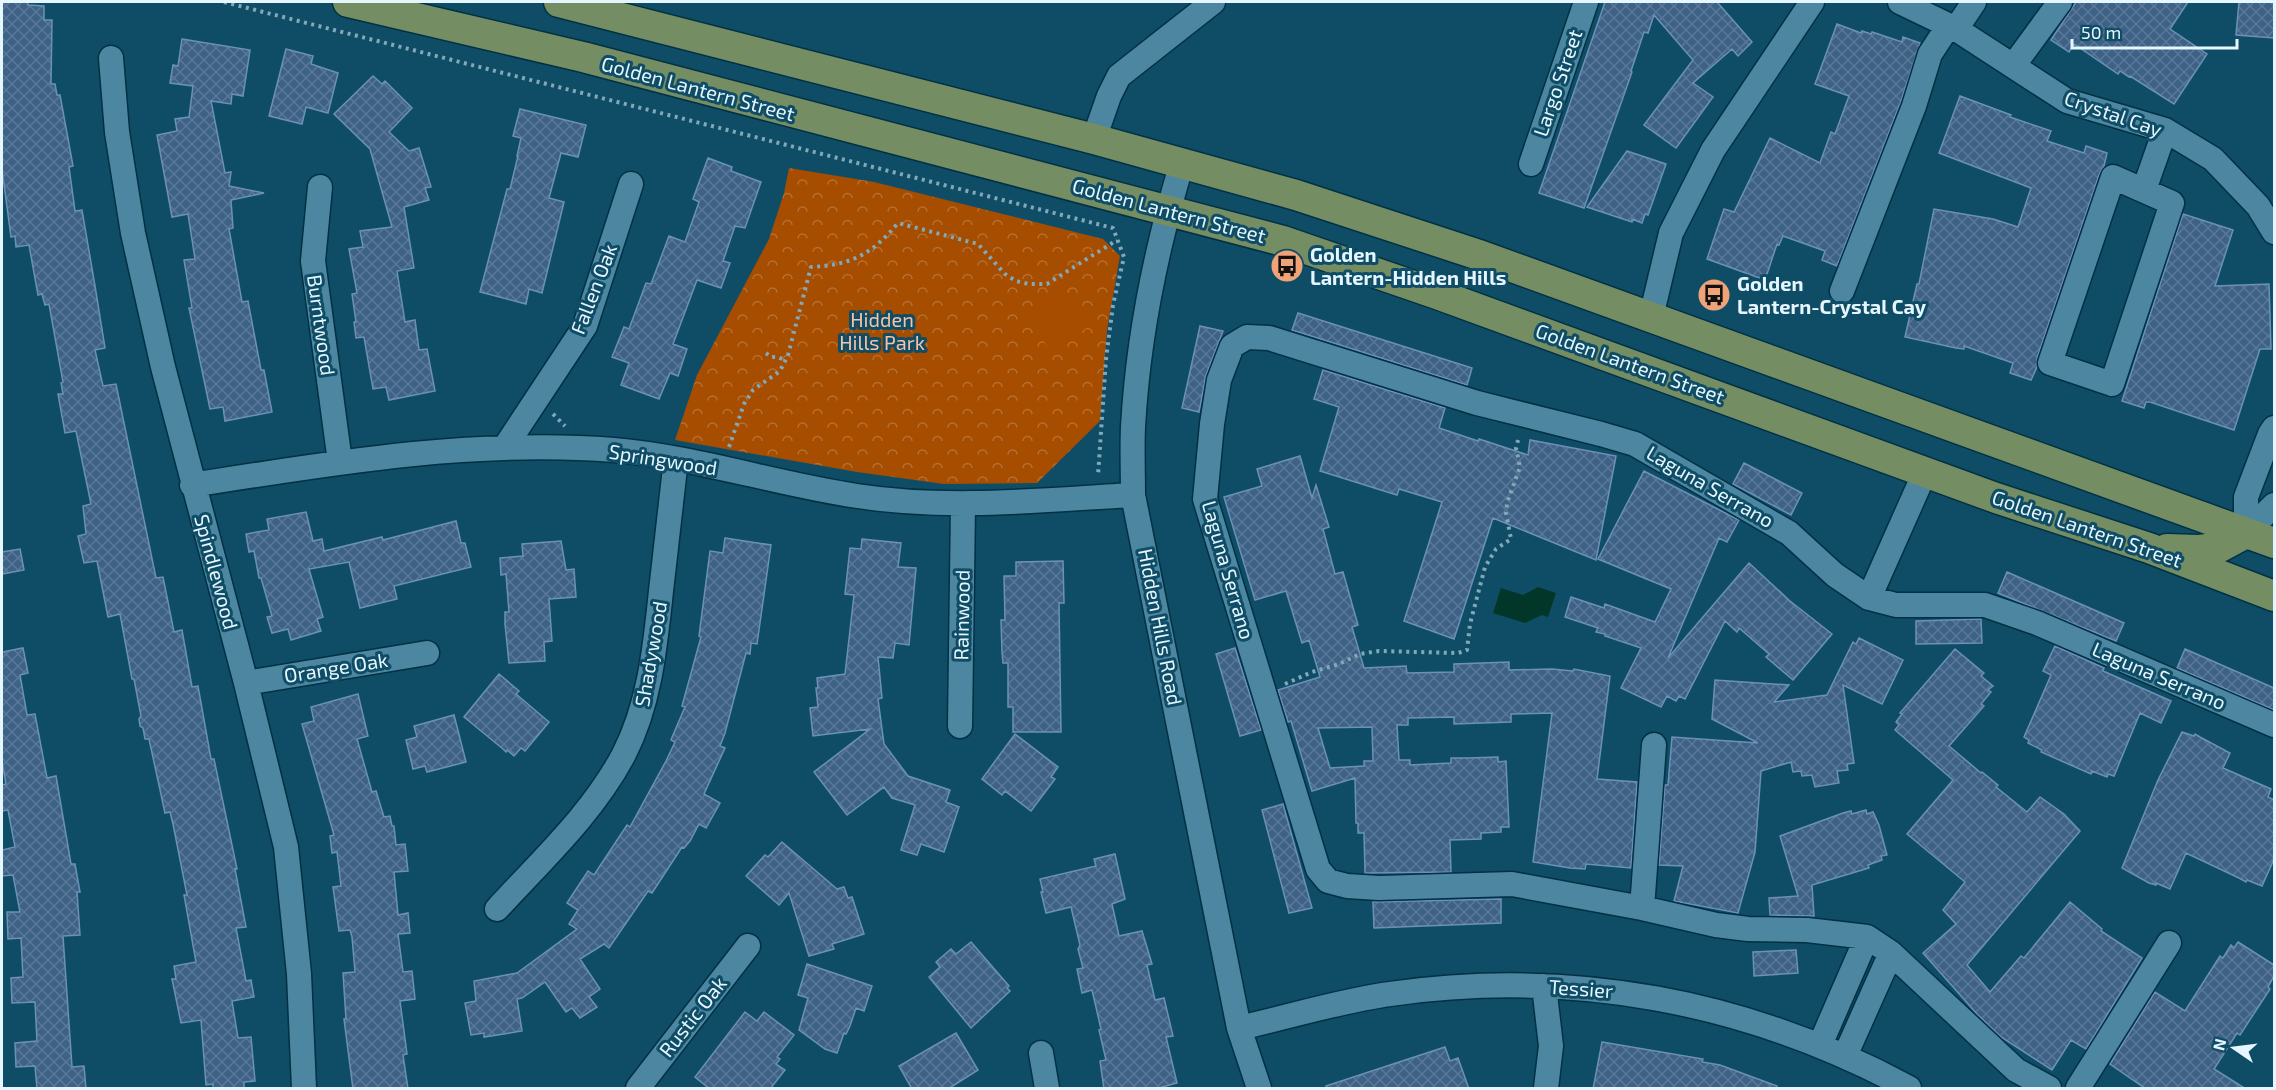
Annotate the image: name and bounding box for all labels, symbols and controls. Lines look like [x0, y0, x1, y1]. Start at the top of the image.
scale bar [2072, 12, 2237, 50]
text: 50 m [2081, 21, 2121, 43]
street label: Largo Street [1528, 26, 1587, 139]
street label: Golden Lantern Street [599, 51, 798, 125]
street label: Crystal Cay [2061, 85, 2166, 141]
street label: Golden Lantern Street [1070, 173, 1269, 247]
street label: Fallen Oak [565, 240, 621, 337]
place label: Golden Lantern-Hidden Hills [1310, 242, 1506, 289]
bus stop icon: Golden Lantern-Hidden Hills [1269, 248, 1305, 284]
place label: Golden Lantern-Crystal Cay [1737, 271, 1927, 319]
street label: Burntwood [303, 273, 341, 377]
bus stop icon: Golden Lantern-Crystal Cay [1696, 277, 1732, 313]
park label: Hidden Hills Park [839, 307, 925, 354]
street label: Golden Lantern Street [1533, 318, 1728, 409]
street label: Springwood [607, 439, 719, 479]
street label: Laguna Serrano [1643, 440, 1778, 532]
street label: Golden Lantern Street [1989, 484, 2186, 572]
street label: Laguna Serrano [1198, 498, 1260, 642]
street label: Spindlewood [190, 512, 244, 632]
street label: Hidden Hills Road [1134, 547, 1188, 707]
street label: Rainwood [948, 570, 974, 660]
street label: Shadywood [629, 599, 671, 708]
street label: Laguna Serrano [2089, 636, 2230, 714]
street label: Orange Oak [282, 647, 389, 687]
street label: Rustic Oak [653, 971, 731, 1061]
street label: Tessier [1548, 974, 1614, 1002]
north arrow [2204, 1018, 2264, 1078]
text: N [2208, 1036, 2230, 1052]

